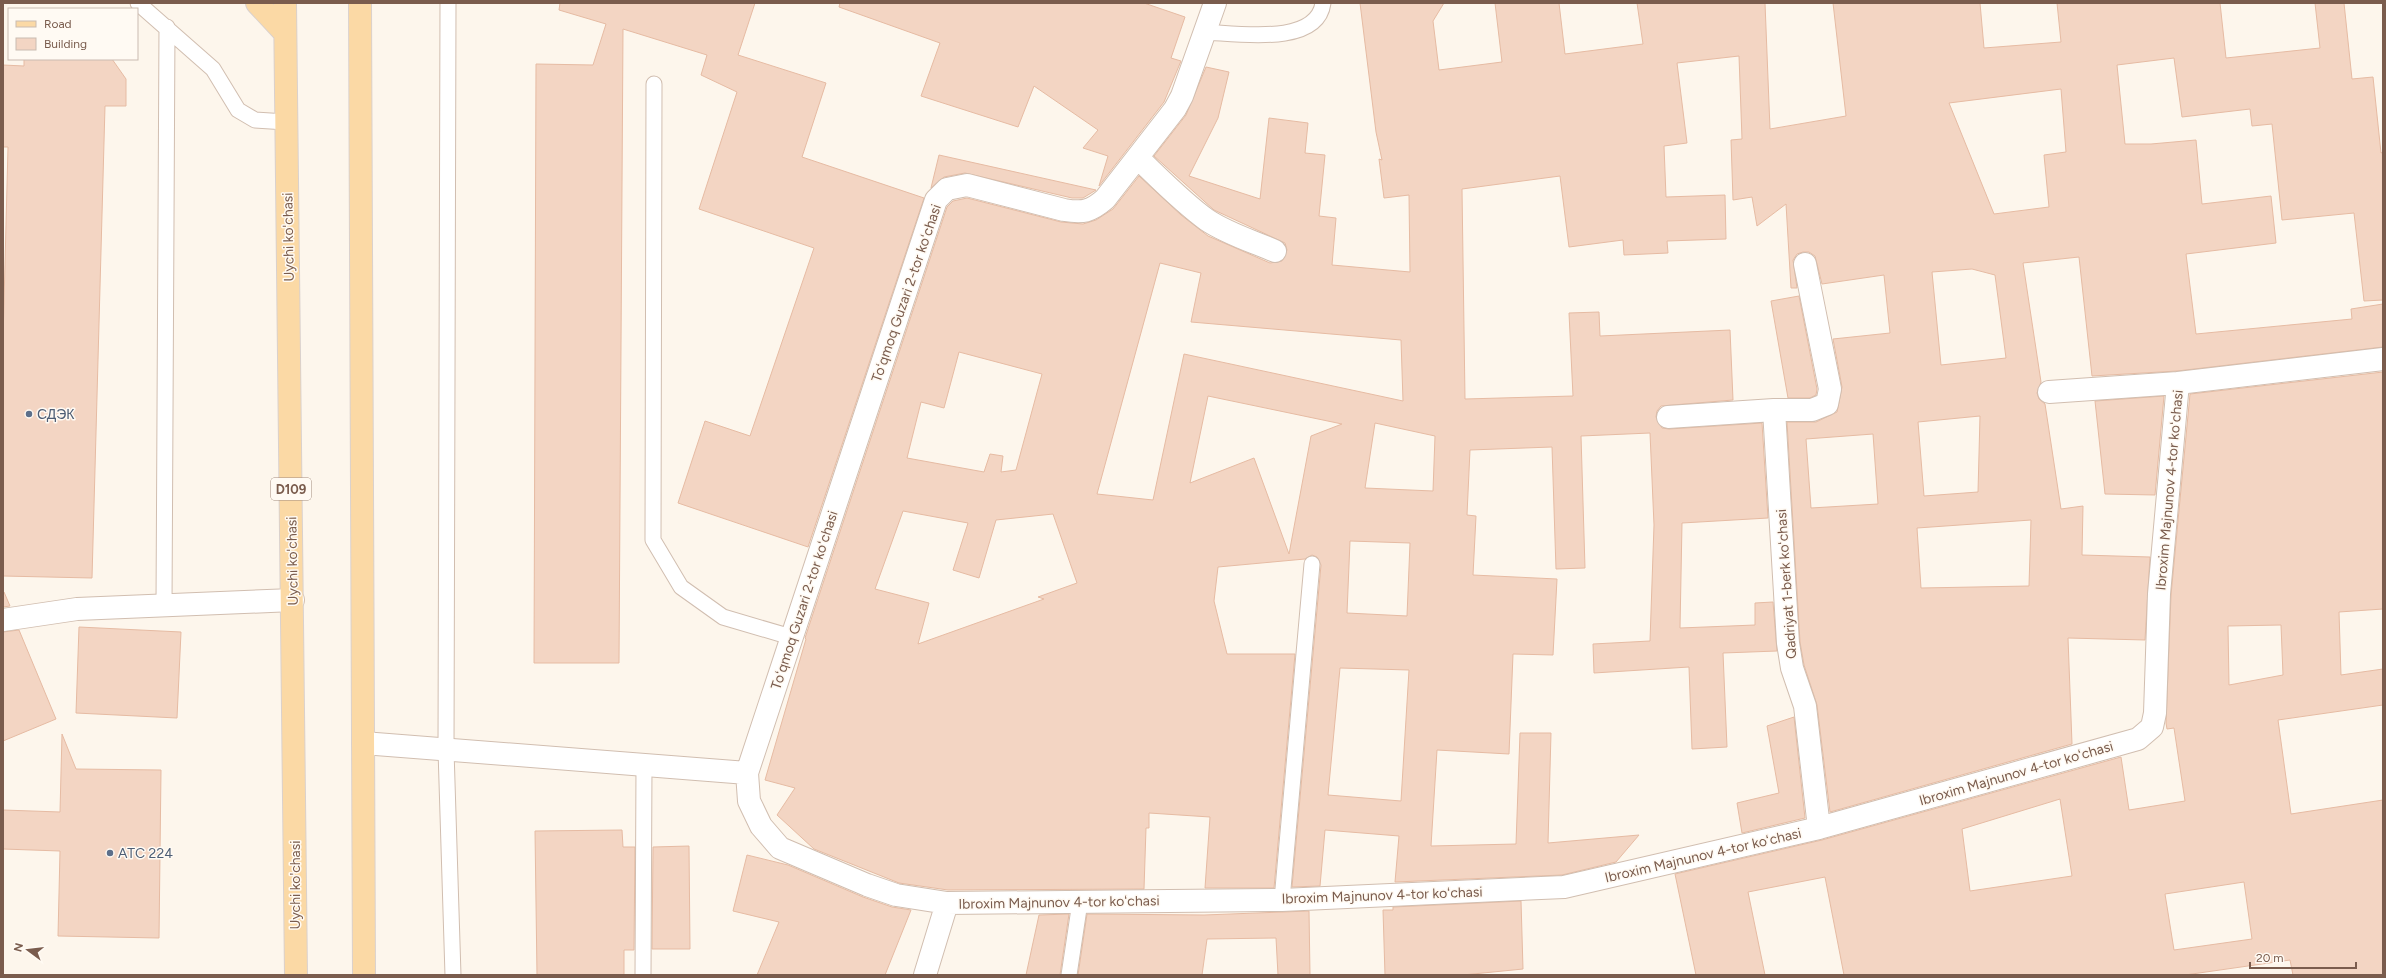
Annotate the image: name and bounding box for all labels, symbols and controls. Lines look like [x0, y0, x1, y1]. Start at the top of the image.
legend [8, 8, 138, 60]
text: Road [44, 17, 72, 31]
text: Building [44, 37, 87, 51]
street label: Uychi ko'chasi [279, 192, 298, 282]
street label: Toʻqmoq Guzari 2-tor koʻchasi [868, 202, 945, 384]
street label: Ibroxim Majnunov 4-tor koʻchasi [2152, 389, 2187, 591]
place label: СДЭК [37, 406, 75, 423]
marker: СДЭК [24, 409, 34, 419]
road number: D109 [271, 478, 311, 500]
street label: Toʻqmoq Guzari 2-tor koʻchasi [767, 509, 841, 692]
street label: Qadriyat 1-berk koʻchasi [1773, 509, 1800, 659]
street label: Uychi ko'chasi [283, 516, 302, 606]
street label: Ibroxim Majnunov 4-tor koʻchasi [1917, 738, 2115, 809]
street label: Ibroxim Majnunov 4-tor koʻchasi [1603, 825, 1803, 886]
street label: Uychi ko'chasi [287, 840, 304, 930]
place label: ATC 224 [118, 845, 173, 862]
marker: ATC 224 [105, 848, 115, 858]
street label: Ibroxim Majnunov 4-tor koʻchasi [1281, 883, 1483, 908]
street label: Ibroxim Majnunov 4-tor koʻchasi [958, 892, 1160, 913]
north arrow [8, 930, 48, 970]
text: N [11, 942, 26, 953]
scale bar [2250, 944, 2356, 970]
text: 20 m [2256, 951, 2284, 965]

